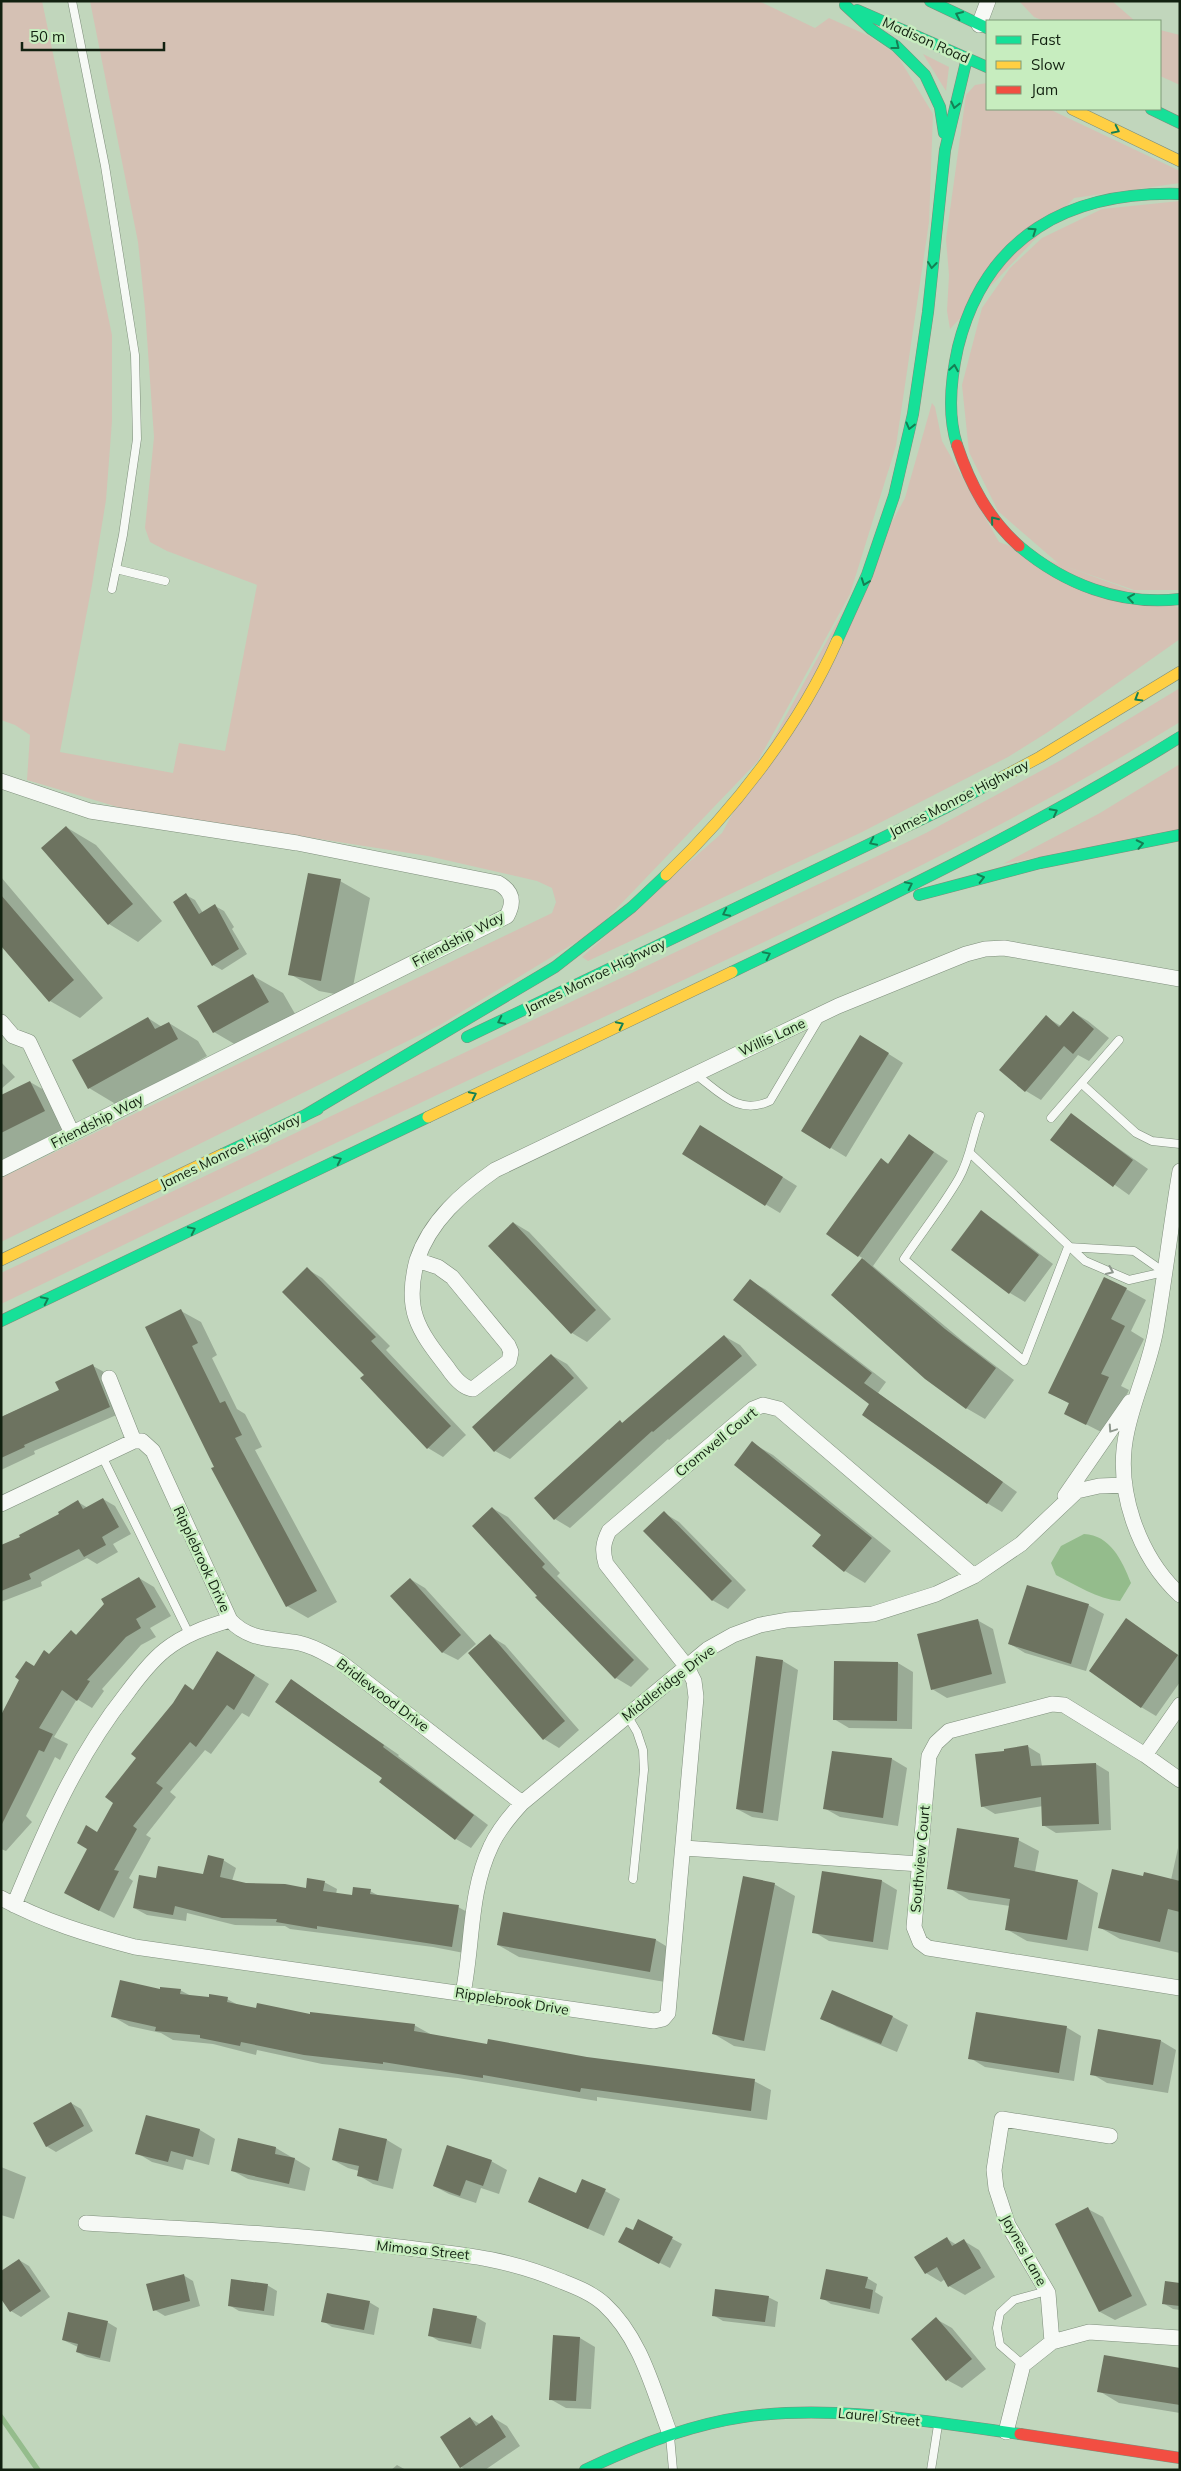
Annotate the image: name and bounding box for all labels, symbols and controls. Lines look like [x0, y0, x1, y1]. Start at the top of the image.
one-way arrow [955, 11, 964, 21]
street label: Madison Road [880, 13, 972, 67]
scale bar [22, 20, 165, 52]
legend [986, 20, 1161, 110]
text: 50 m [30, 27, 65, 46]
text: Fast [1031, 30, 1061, 49]
one-way arrow [890, 41, 899, 49]
text: Slow [1031, 55, 1065, 74]
text: Jam [1031, 80, 1058, 99]
one-way arrow [950, 100, 961, 109]
one-way arrow [1111, 124, 1120, 134]
one-way arrow [1027, 228, 1037, 237]
one-way arrow [927, 262, 938, 270]
one-way arrow [948, 364, 958, 372]
one-way arrow [905, 422, 916, 431]
one-way arrow [991, 517, 999, 526]
one-way arrow [861, 577, 871, 586]
one-way arrow [1127, 594, 1136, 604]
one-way arrow [1135, 692, 1144, 702]
street label: James Monroe Highway [886, 755, 1032, 841]
one-way arrow [1049, 808, 1058, 818]
one-way arrow [869, 836, 878, 847]
one-way arrow [1136, 839, 1145, 850]
one-way arrow [977, 873, 986, 884]
one-way arrow [904, 882, 913, 892]
street label: Friendship Way [409, 907, 507, 971]
one-way arrow [722, 907, 731, 917]
street label: James Monroe Highway [522, 934, 669, 1018]
one-way arrow [761, 951, 770, 961]
street label: Willis Lane [736, 1014, 808, 1060]
one-way arrow [497, 1015, 506, 1025]
one-way arrow [615, 1021, 624, 1031]
street label: Friendship Way [48, 1090, 147, 1152]
one-way arrow [468, 1091, 477, 1101]
street label: James Monroe Highway [157, 1109, 304, 1193]
one-way arrow [333, 1156, 342, 1166]
one-way arrow [187, 1225, 196, 1236]
one-way arrow [1105, 1265, 1114, 1276]
one-way arrow [40, 1296, 49, 1306]
street label: Cromwell Court [671, 1403, 761, 1481]
one-way arrow [1109, 1423, 1118, 1433]
street label: Ripplebrook Drive [170, 1503, 234, 1615]
street label: Middleridge Drive [618, 1641, 718, 1725]
street label: Bridlewood Drive [333, 1654, 433, 1736]
street label: Southview Court [906, 1805, 934, 1913]
street label: Ripplebrook Drive [454, 1983, 570, 2019]
street label: Jaynes Lane [997, 2211, 1051, 2289]
street label: Mimosa Street [376, 2236, 470, 2264]
street label: Laurel Street [837, 2404, 921, 2430]

